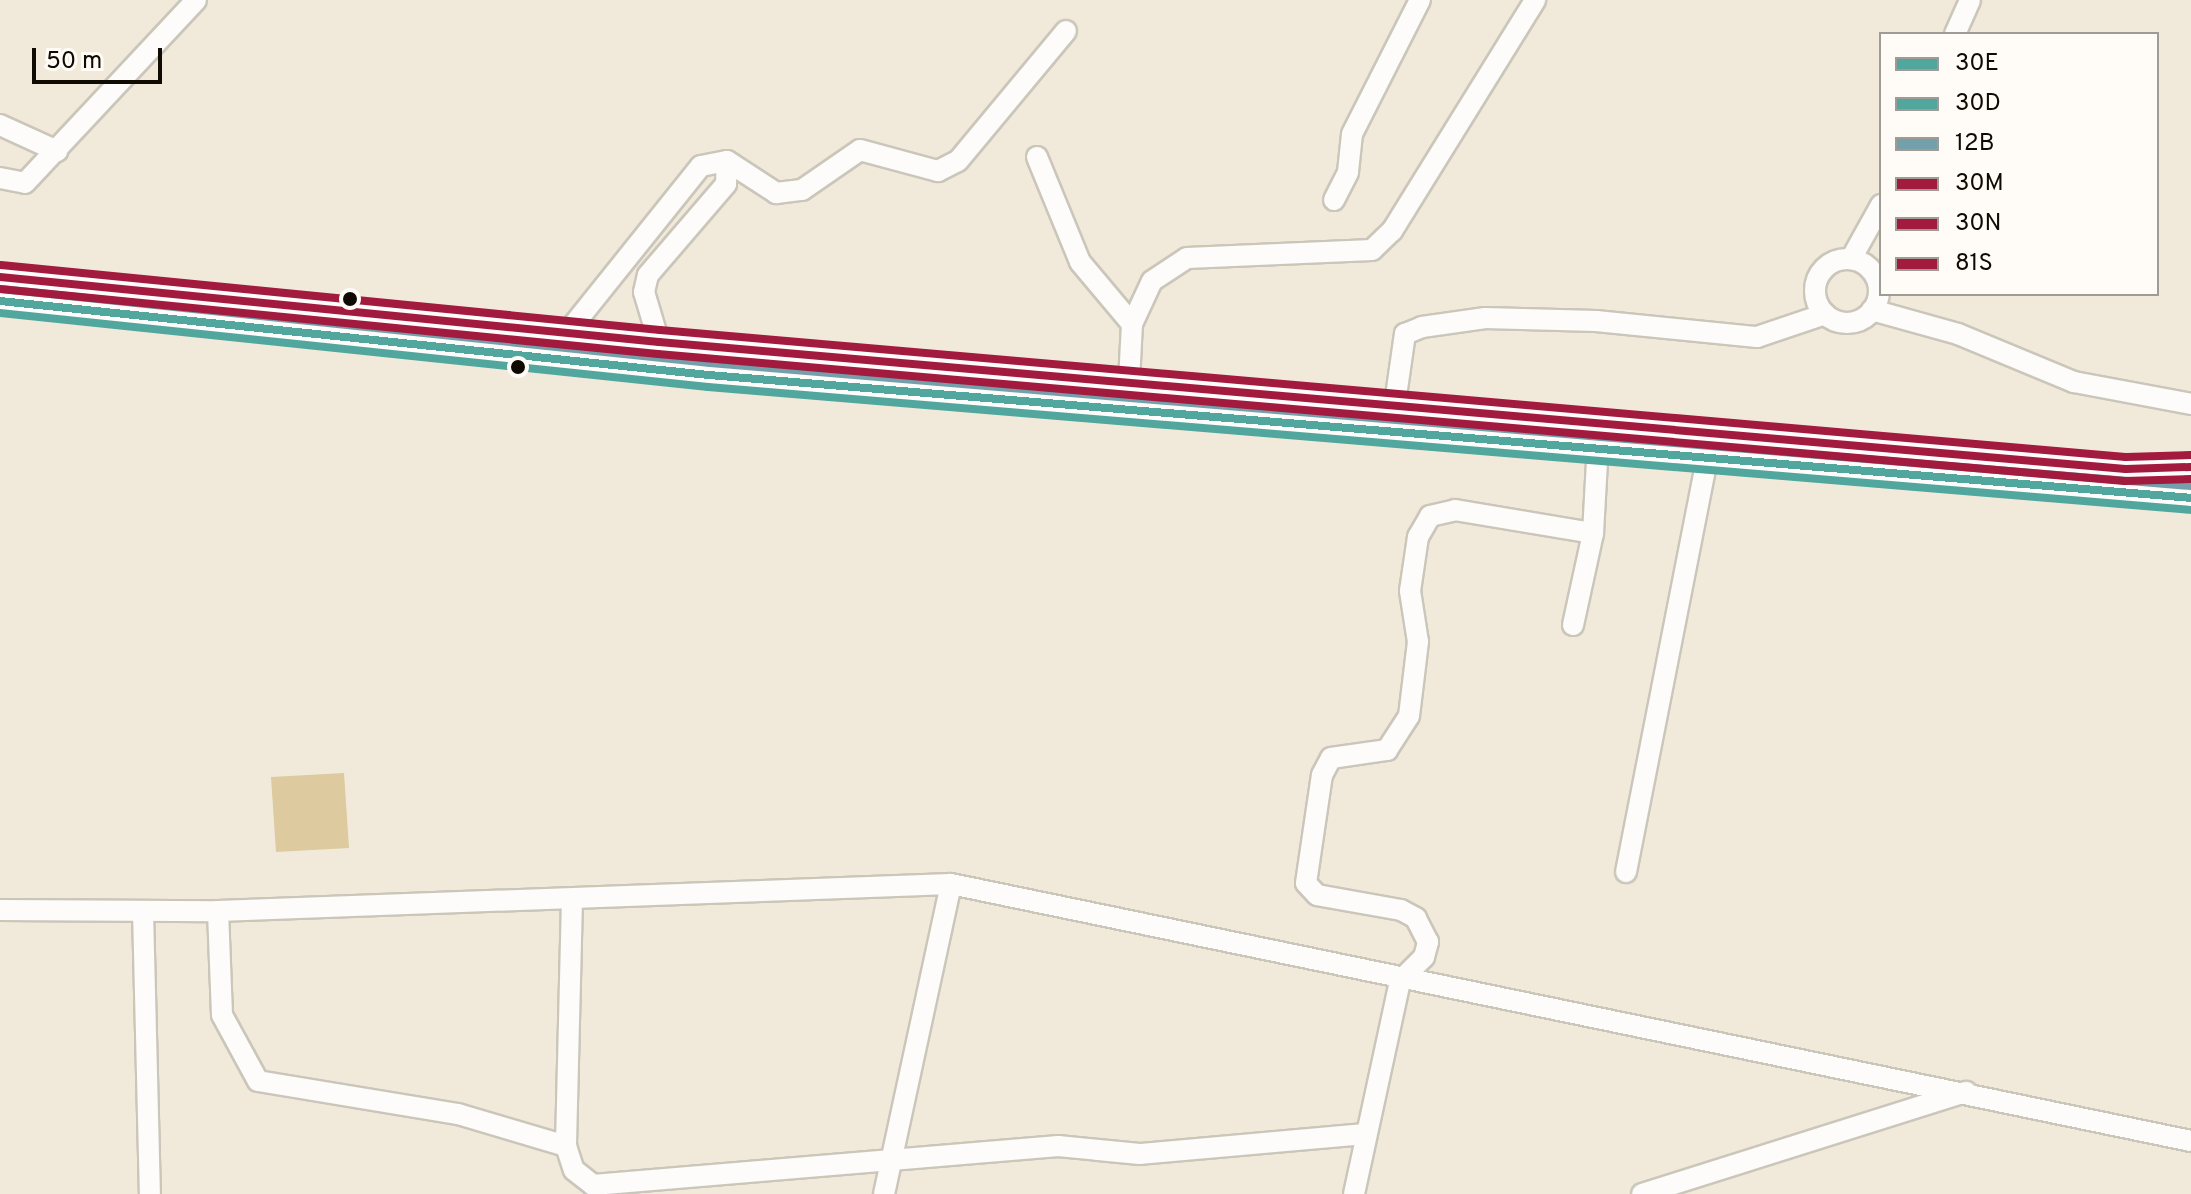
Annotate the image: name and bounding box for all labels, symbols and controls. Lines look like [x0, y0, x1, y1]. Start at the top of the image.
scale bar [36, 32, 166, 82]
legend [1879, 32, 2159, 296]
text: 50 m [46, 47, 102, 77]
text: 30E [1955, 49, 1999, 79]
text: 30D [1955, 89, 2001, 119]
text: 12B [1955, 129, 1994, 159]
text: 30M [1955, 169, 2004, 199]
text: 30N [1955, 209, 2002, 239]
text: 81S [1955, 249, 1993, 279]
unlabelled marker [342, 291, 358, 307]
unlabelled marker [510, 359, 526, 375]

